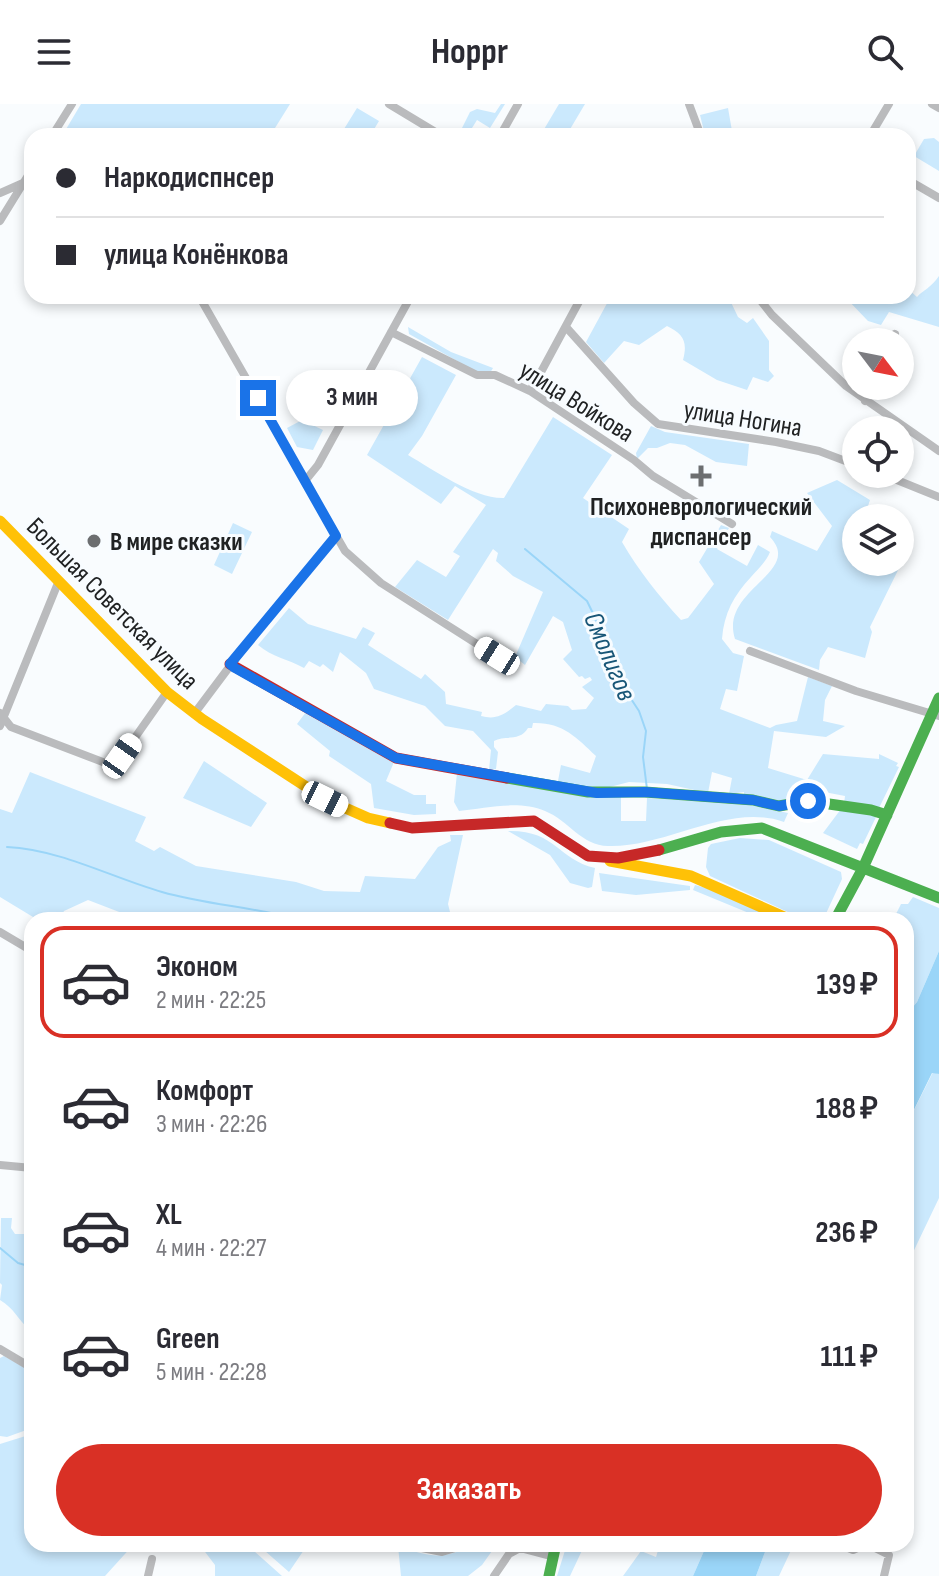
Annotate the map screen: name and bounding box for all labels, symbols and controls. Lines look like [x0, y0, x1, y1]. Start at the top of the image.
icon: menu [32, 30, 76, 74]
icon: search [863, 30, 907, 74]
text: Hoppr [431, 31, 508, 74]
text: Наркодиспнсер [104, 160, 274, 196]
text: улица Конёнкова [104, 237, 288, 273]
north arrow [842, 328, 914, 400]
map controls [842, 328, 914, 576]
street label: улица Войкова [513, 355, 639, 450]
callout: 3 мин [286, 370, 418, 426]
route end [240, 380, 276, 416]
text: 3 мин [326, 382, 378, 413]
street label: улица Ногина [681, 395, 804, 444]
button: locate [842, 416, 914, 488]
marker: Психоневрологический диспансер [690, 465, 712, 487]
place label: Психоневрологический диспансер [590, 492, 812, 553]
button: layers [842, 504, 914, 576]
street label: Большая Советская улица [20, 512, 204, 696]
place label: В мире сказки [110, 527, 243, 558]
marker: В мире сказки [85, 532, 103, 550]
water label: Смолигов [576, 607, 643, 706]
car [470, 633, 524, 679]
car [98, 729, 146, 783]
car [298, 778, 352, 820]
route start [790, 783, 826, 819]
icon: car [60, 946, 132, 1018]
text: Эконом [156, 949, 238, 985]
text: 139 ₽ [816, 967, 878, 1003]
text: 2 мин · 22:25 [156, 985, 266, 1016]
icon: car [60, 1070, 132, 1142]
text: Комфорт [156, 1073, 253, 1109]
text: 188 ₽ [816, 1091, 878, 1127]
text: 3 мин · 22:26 [156, 1109, 267, 1140]
icon: car [60, 1194, 132, 1266]
text: XL [156, 1197, 182, 1233]
text: 236 ₽ [815, 1215, 878, 1251]
text: 4 мин · 22:27 [156, 1233, 266, 1264]
icon: car [60, 1318, 132, 1390]
text: Green [156, 1321, 220, 1357]
text: 111 ₽ [821, 1339, 878, 1375]
text: 5 мин · 22:28 [156, 1357, 267, 1388]
button: Заказать [56, 1444, 882, 1536]

